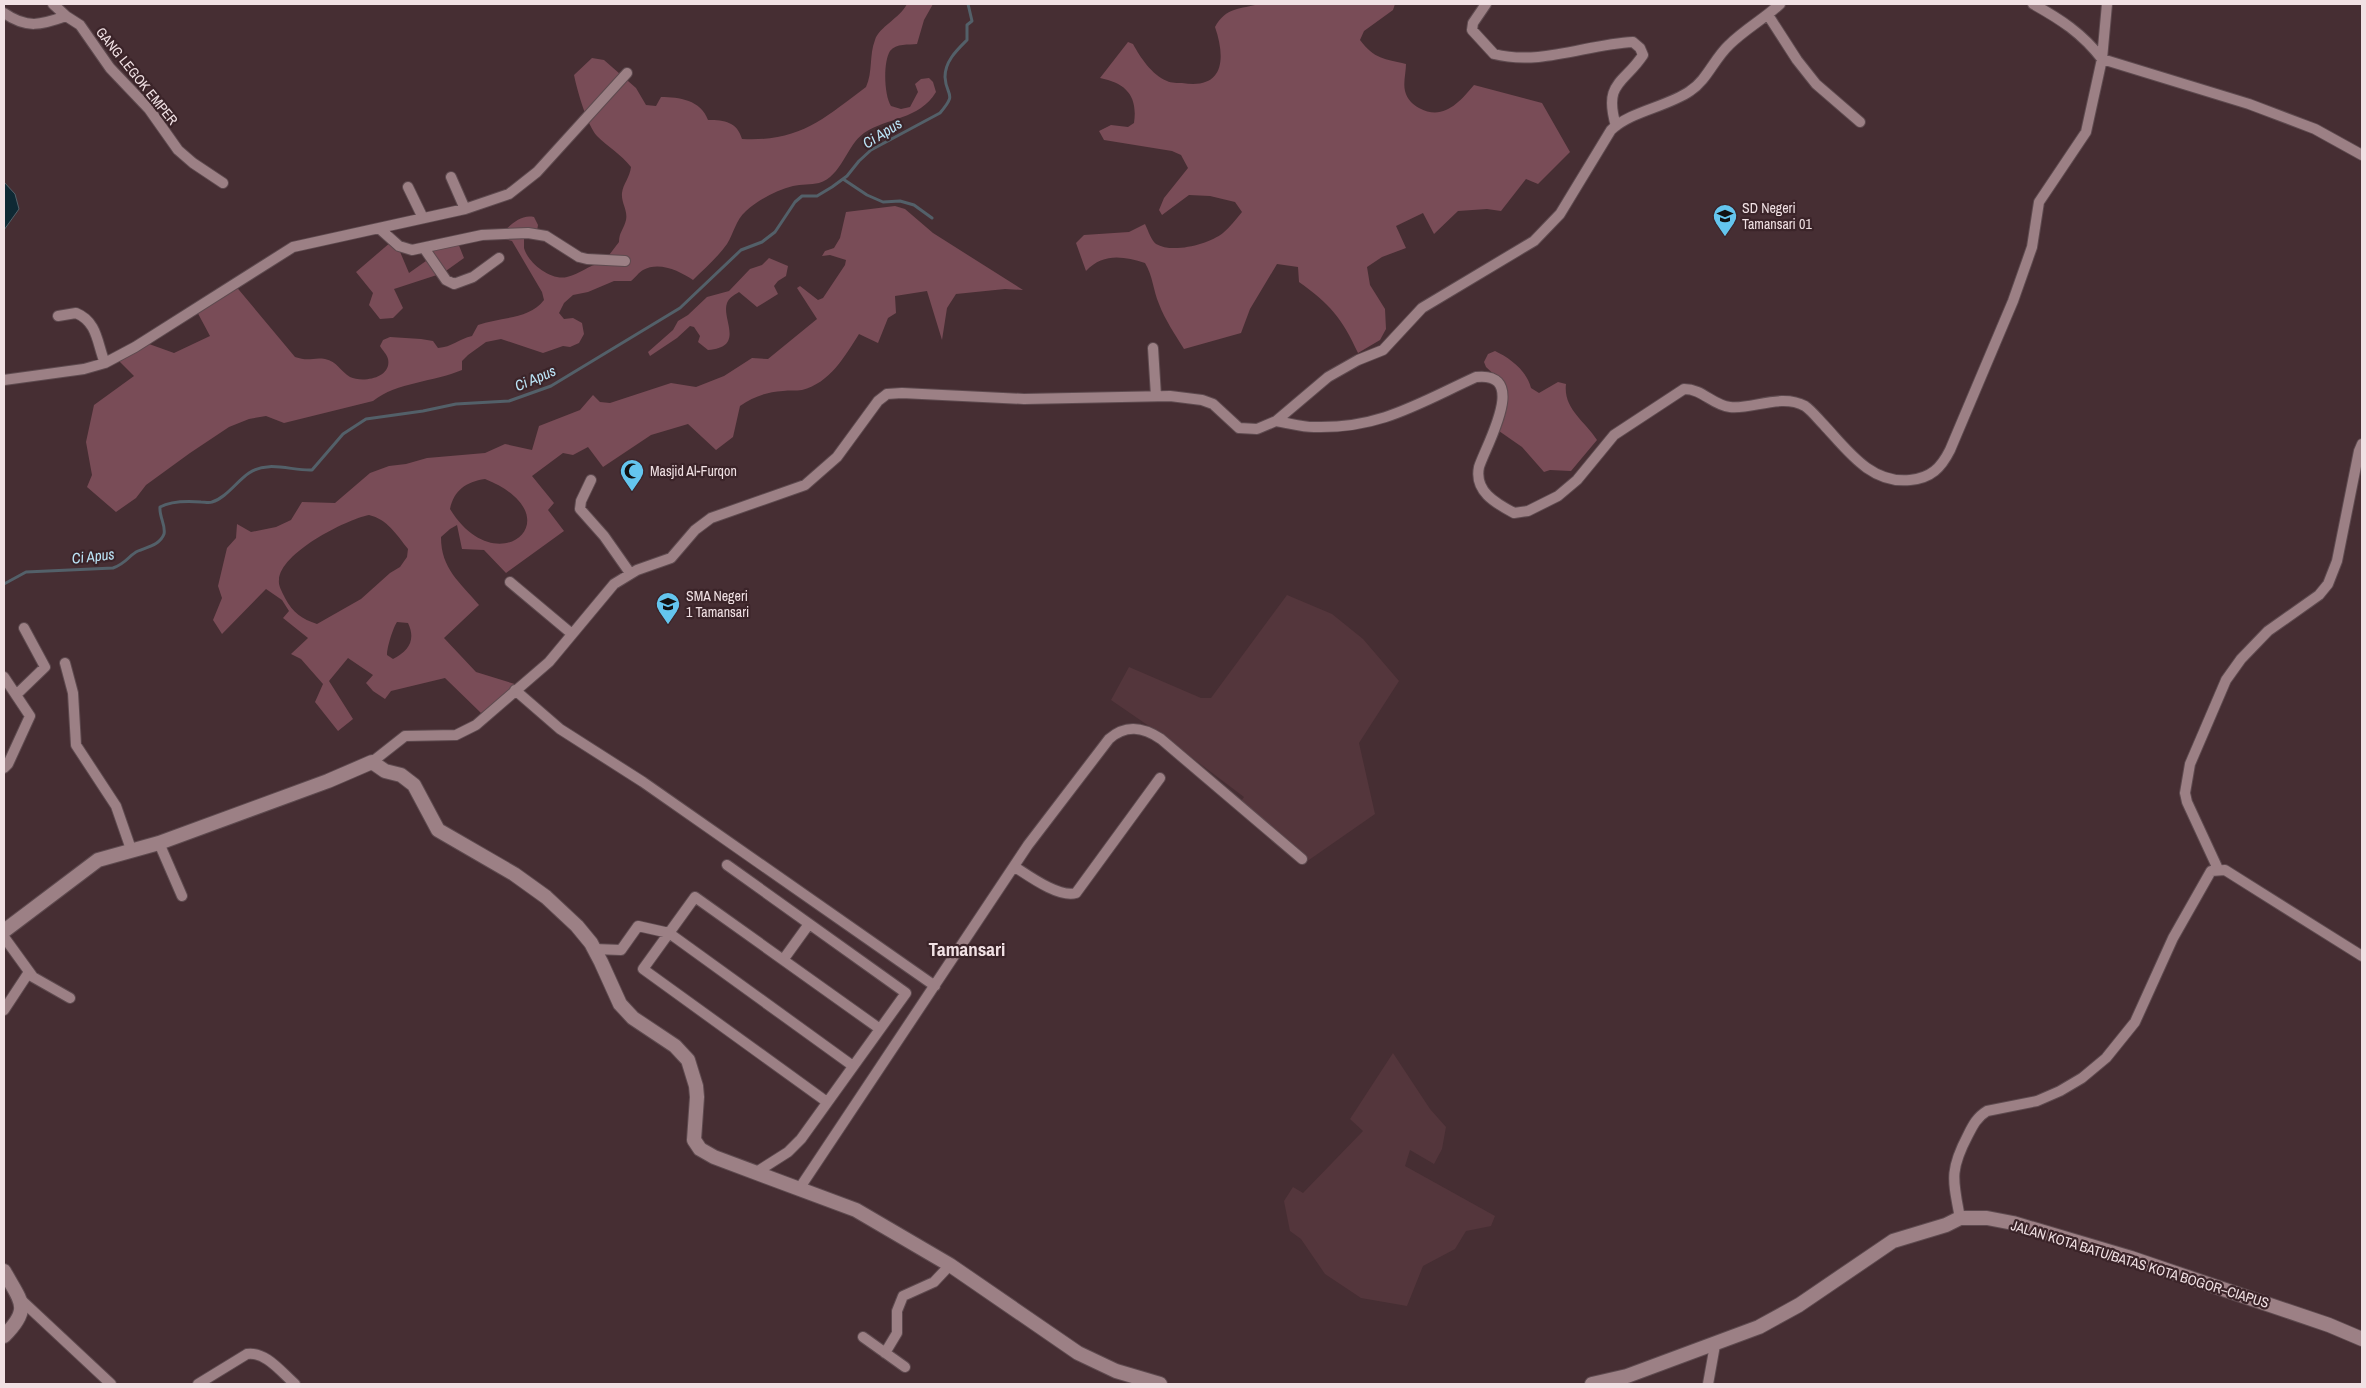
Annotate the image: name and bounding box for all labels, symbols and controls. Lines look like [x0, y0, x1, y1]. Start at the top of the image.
street label: GANG LEGOK EMPER [92, 23, 182, 129]
water label: Ci Apus [858, 113, 906, 153]
place label: SD Negeri Tamansari 01 [1742, 199, 1812, 233]
school or university icon: SD Negeri Tamansari 01 [1712, 203, 1738, 237]
water label: Ci Apus [511, 360, 559, 396]
mosque icon: Masjid Al-Furqon [619, 458, 645, 492]
place label: Masjid Al-Furqon [650, 462, 737, 480]
water label: Ci Apus [71, 543, 115, 569]
place label: SMA Negeri 1 Tamansari [686, 587, 749, 621]
school or university icon: SMA Negeri 1 Tamansari [655, 591, 681, 625]
district label: Tamansari [929, 936, 1005, 962]
street label: JALAN KOTA BATU/BATAS KOTA BOGOR–CIAPUS [2009, 1216, 2272, 1312]

